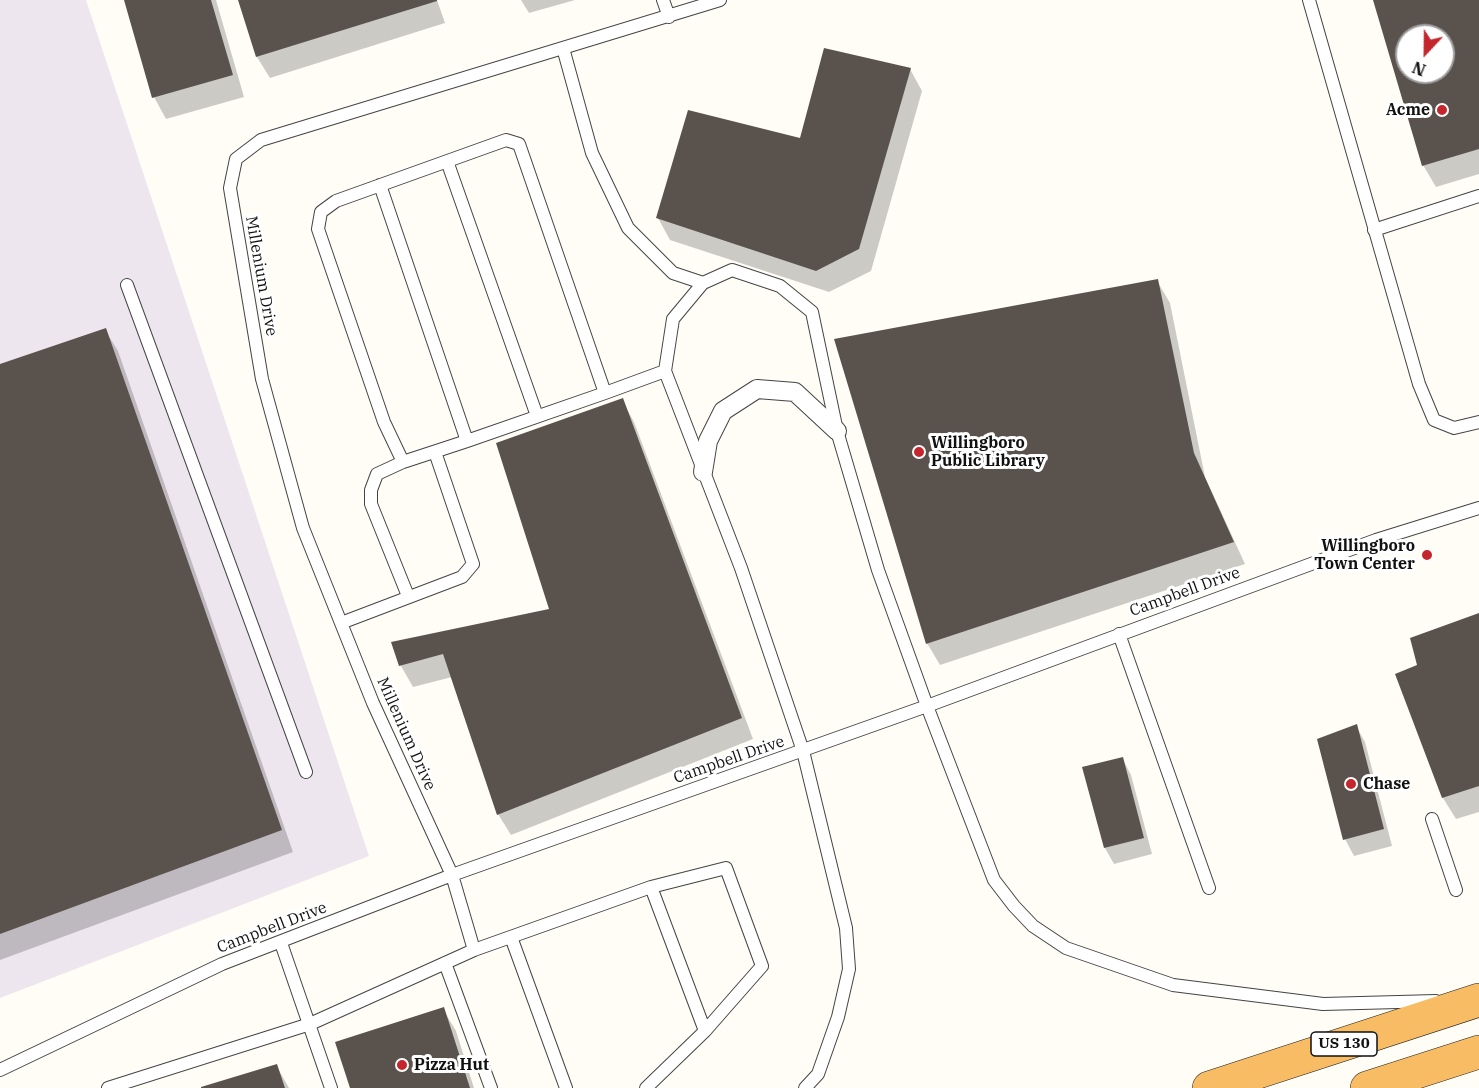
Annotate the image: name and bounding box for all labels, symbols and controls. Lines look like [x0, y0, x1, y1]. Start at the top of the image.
north arrow [1395, 24, 1455, 84]
text: N [1409, 57, 1429, 80]
place label: Acme [1386, 100, 1430, 120]
marker: Acme [1435, 103, 1449, 117]
street label: Millenium Drive [241, 214, 281, 338]
place label: Willingboro Public Library [931, 433, 1045, 471]
marker: Willingboro Public Library [912, 445, 926, 459]
place label: Willingboro Town Center [1314, 536, 1415, 574]
marker: Willingboro Town Center [1420, 548, 1434, 562]
street label: Campbell Drive [1127, 563, 1243, 621]
street label: Millenium Drive [372, 675, 440, 793]
street label: Campbell Drive [671, 732, 787, 788]
place label: Chase [1363, 774, 1410, 794]
marker: Chase [1344, 777, 1358, 791]
street label: Campbell Drive [214, 898, 330, 958]
road number: US 130 [1311, 1032, 1377, 1056]
place label: Pizza Hut [414, 1055, 489, 1075]
marker: Pizza Hut [395, 1058, 409, 1072]

